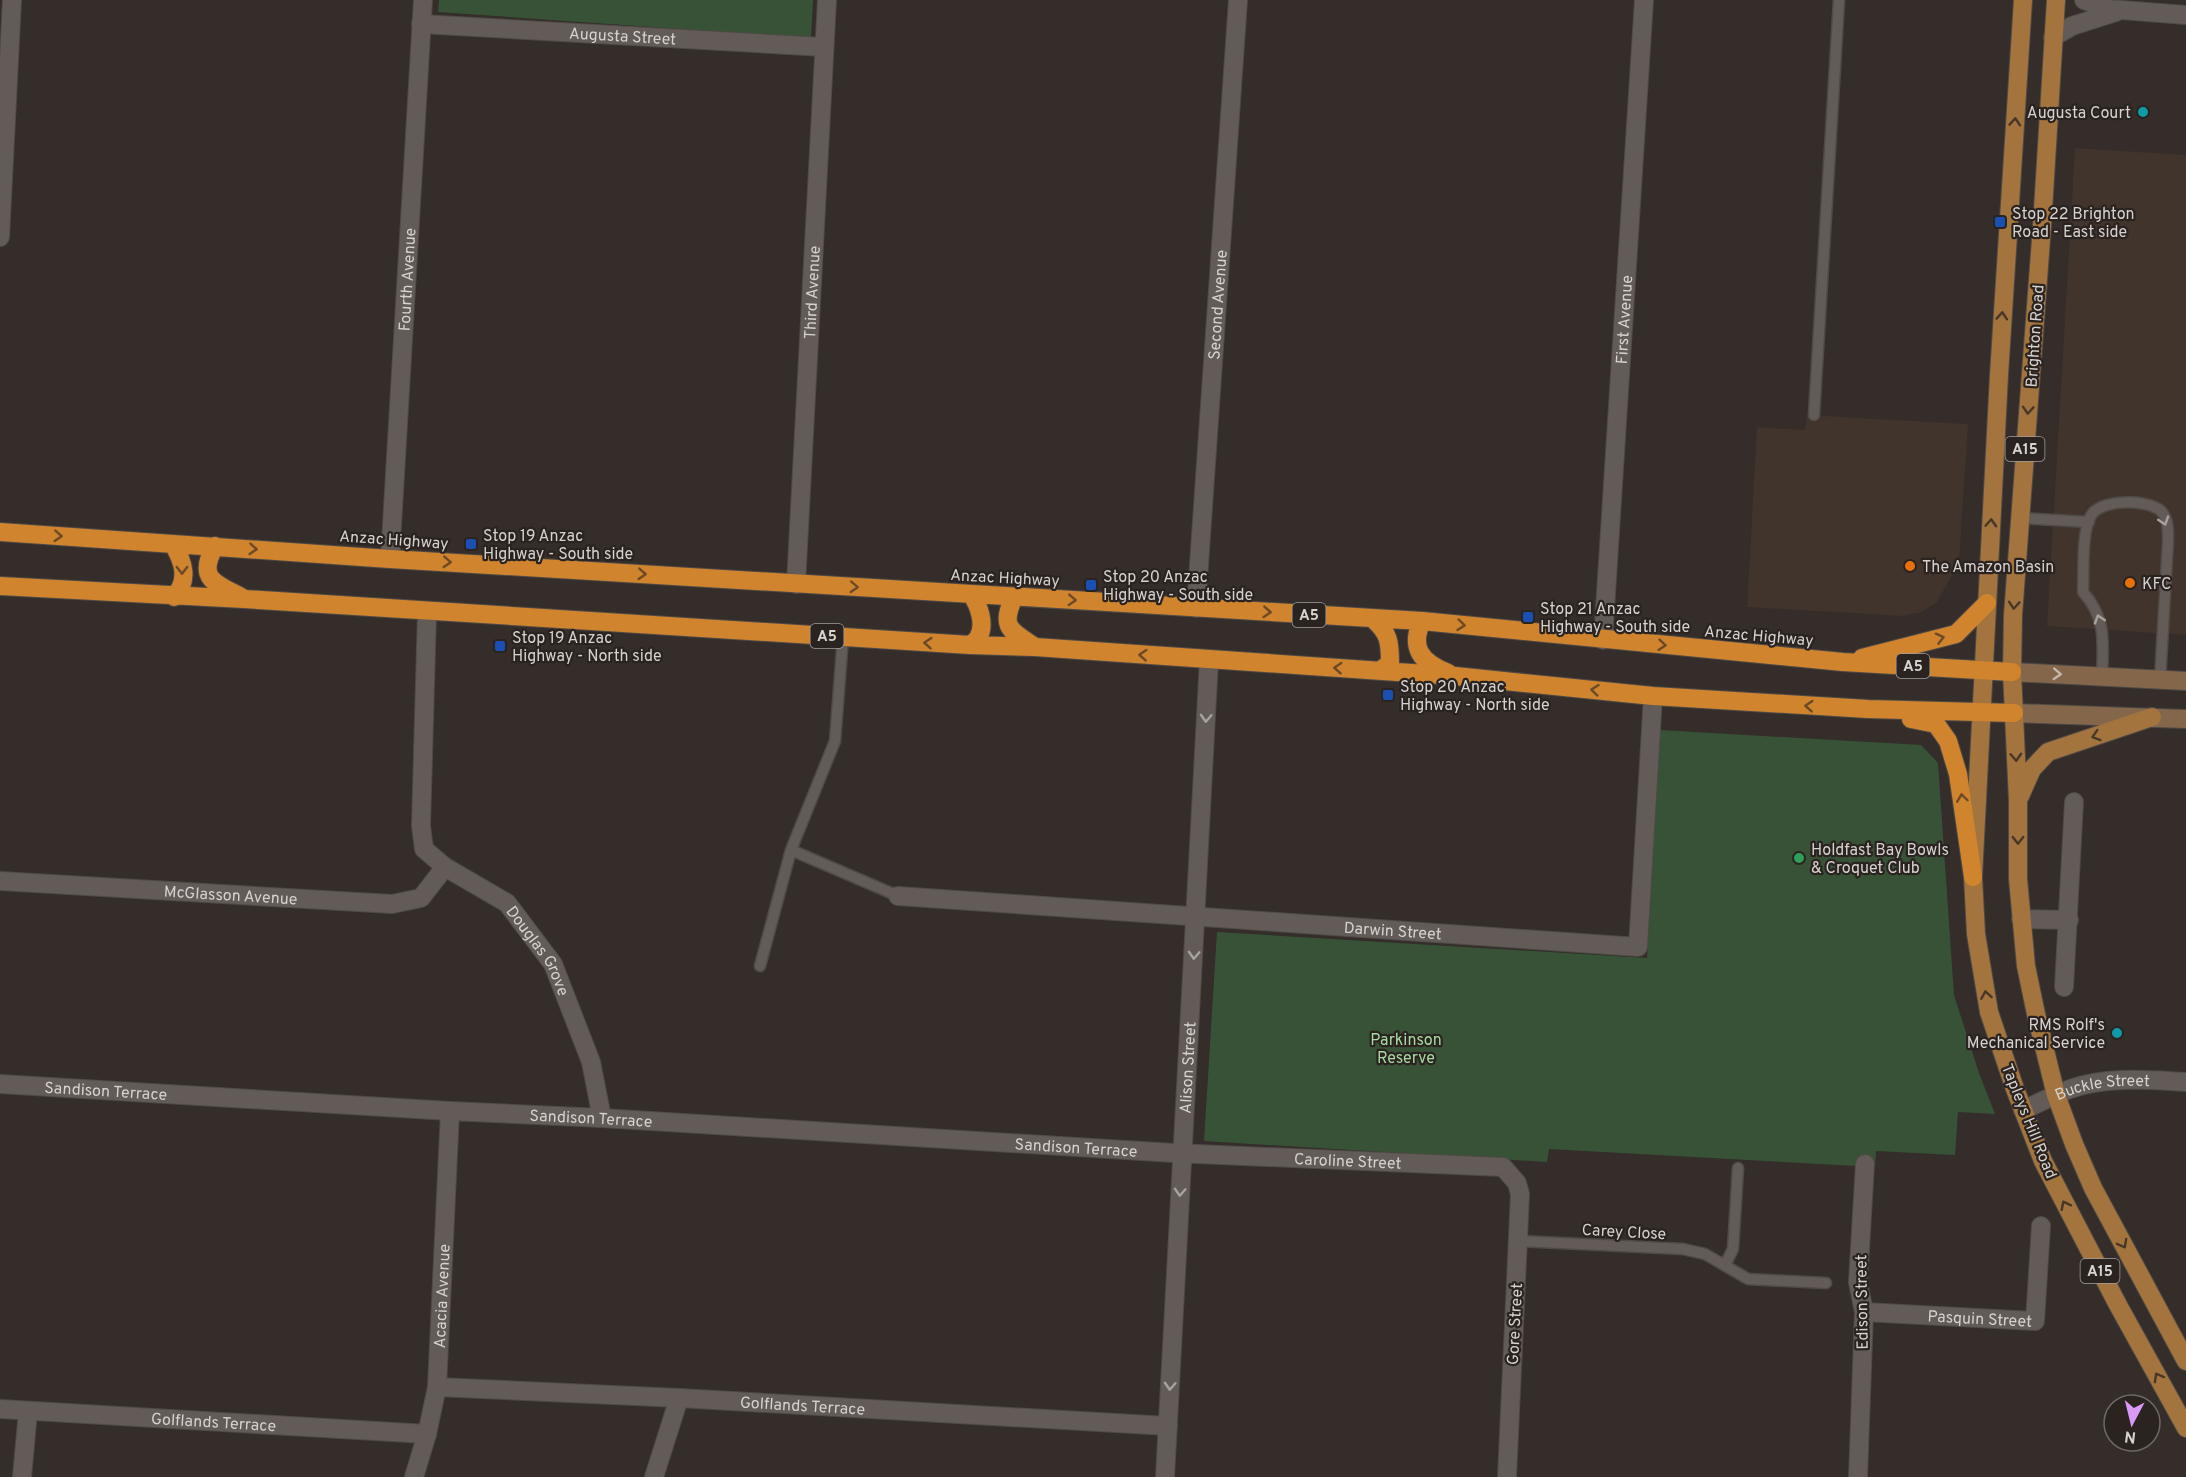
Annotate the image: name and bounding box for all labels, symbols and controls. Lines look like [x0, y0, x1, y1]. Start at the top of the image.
street label: Augusta Street [568, 24, 677, 51]
place label: Augusta Court [2027, 104, 2131, 124]
marker: Augusta Court [2136, 105, 2150, 119]
one-way arrow [2008, 117, 2021, 126]
place label: Stop 22 Brighton Road - East side [2012, 205, 2135, 243]
marker: Stop 22 Brighton Road - East side [1993, 215, 2007, 229]
street label: Fourth Avenue [395, 227, 422, 332]
street label: Third Avenue [801, 245, 826, 340]
street label: Second Avenue [1205, 249, 1233, 360]
street label: First Avenue [1613, 275, 1638, 365]
street label: Brighton Road [2022, 284, 2050, 388]
one-way arrow [1996, 312, 2009, 321]
one-way arrow [2022, 406, 2035, 415]
road number: A15 [2006, 437, 2044, 461]
one-way arrow [2157, 515, 2169, 525]
one-way arrow [1985, 519, 1998, 528]
street label: Anzac Highway [338, 527, 449, 555]
place label: Stop 19 Anzac Highway - South side [483, 527, 633, 565]
one-way arrow [54, 529, 63, 542]
marker: Stop 19 Anzac Highway - South side [464, 537, 478, 551]
one-way arrow [248, 542, 257, 555]
one-way arrow [443, 555, 452, 568]
place label: The Amazon Basin [1922, 558, 2054, 578]
marker: The Amazon Basin [1903, 559, 1917, 573]
one-way arrow [176, 566, 188, 575]
street label: Anzac Highway [950, 566, 1060, 592]
one-way arrow [638, 567, 647, 580]
place label: Stop 20 Anzac Highway - South side [1103, 568, 1253, 606]
place label: KFC [2142, 575, 2171, 595]
marker: KFC [2123, 576, 2137, 590]
marker: Stop 20 Anzac Highway - South side [1084, 578, 1098, 592]
one-way arrow [850, 581, 859, 594]
one-way arrow [1068, 594, 1077, 607]
place label: Stop 21 Anzac Highway - South side [1540, 600, 1690, 638]
one-way arrow [2007, 600, 2020, 609]
road number: A5 [1292, 603, 1326, 627]
one-way arrow [1262, 605, 1271, 618]
marker: Stop 21 Anzac Highway - South side [1521, 610, 1535, 624]
one-way arrow [2093, 614, 2106, 625]
one-way arrow [1457, 618, 1466, 631]
street label: Anzac Highway [1703, 622, 1814, 652]
road number: A5 [810, 624, 844, 648]
place label: Stop 19 Anzac Highway - North side [512, 629, 662, 667]
one-way arrow [1935, 633, 1945, 646]
one-way arrow [923, 636, 932, 649]
one-way arrow [1657, 638, 1666, 651]
marker: Stop 19 Anzac Highway - North side [493, 639, 507, 653]
one-way arrow [1139, 649, 1148, 662]
road number: A5 [1896, 654, 1930, 678]
one-way arrow [1333, 661, 1342, 674]
one-way arrow [2052, 668, 2061, 681]
place label: Stop 20 Anzac Highway - North side [1400, 678, 1550, 716]
one-way arrow [1590, 684, 1600, 697]
marker: Stop 20 Anzac Highway - North side [1381, 688, 1395, 702]
one-way arrow [1805, 699, 1814, 712]
one-way arrow [1199, 714, 1212, 723]
one-way arrow [2091, 728, 2102, 741]
one-way arrow [2010, 753, 2023, 762]
one-way arrow [1956, 794, 1968, 803]
one-way arrow [2012, 835, 2024, 844]
place label: Holdfast Bay Bowls & Croquet Club [1811, 841, 1949, 879]
marker: Holdfast Bay Bowls & Croquet Club [1792, 851, 1806, 865]
street label: McGlasson Avenue [163, 883, 298, 910]
street label: Douglas Grove [501, 902, 572, 999]
street label: Darwin Street [1343, 919, 1442, 945]
one-way arrow [1187, 950, 1200, 959]
one-way arrow [1981, 990, 1993, 999]
place label: RMS Rolf's Mechanical Service [1967, 1016, 2105, 1054]
street label: Alison Street [1177, 1021, 1202, 1114]
marker: RMS Rolf's Mechanical Service [2110, 1026, 2124, 1040]
park label: Parkinson Reserve [1370, 1031, 1442, 1069]
street label: Tapleys Hill Road [1996, 1061, 2060, 1182]
street label: Buckle Street [2052, 1072, 2150, 1106]
street label: Sandison Terrace [44, 1079, 168, 1106]
street label: Sandison Terrace [529, 1107, 653, 1133]
street label: Sandison Terrace [1014, 1135, 1138, 1163]
street label: Caroline Street [1293, 1150, 1402, 1175]
one-way arrow [1174, 1187, 1187, 1196]
one-way arrow [2061, 1200, 2073, 1211]
street label: Carey Close [1581, 1221, 1667, 1245]
one-way arrow [2116, 1238, 2127, 1248]
street label: Acacia Avenue [431, 1244, 456, 1349]
street label: Edison Street [1852, 1254, 1874, 1350]
road number: A15 [2080, 1259, 2120, 1283]
street label: Gore Street [1504, 1283, 1528, 1366]
street label: Pasquin Street [1927, 1307, 2032, 1333]
one-way arrow [2153, 1372, 2165, 1383]
one-way arrow [1163, 1382, 1176, 1391]
north arrow [2102, 1393, 2162, 1453]
street label: Golflands Terrace [739, 1394, 866, 1421]
street label: Golflands Terrace [150, 1410, 277, 1437]
text: N [2123, 1425, 2137, 1447]

